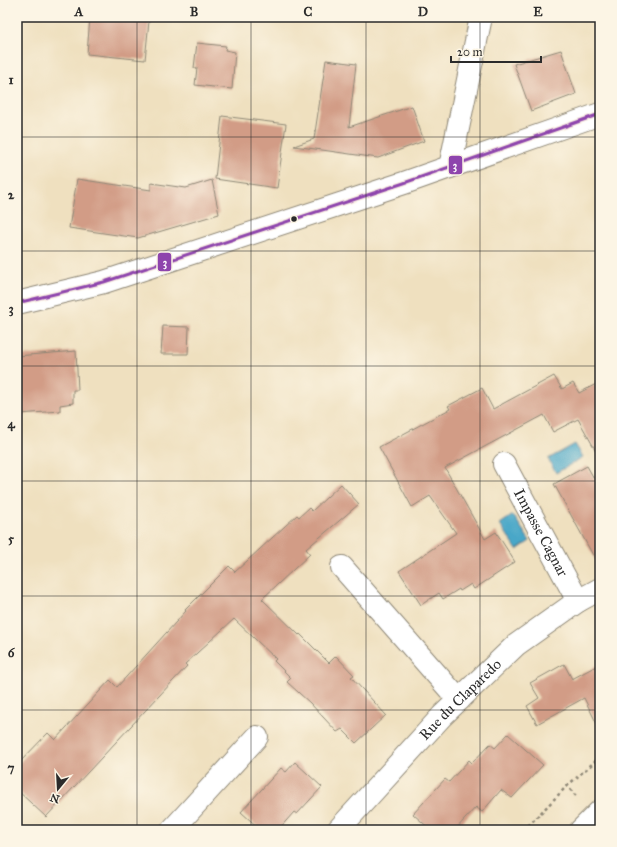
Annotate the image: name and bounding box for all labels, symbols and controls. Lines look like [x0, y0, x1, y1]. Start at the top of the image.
text: A [74, 4, 84, 20]
text: B [190, 4, 199, 20]
text: C [304, 4, 313, 20]
text: D [418, 4, 428, 20]
text: E [533, 4, 543, 20]
scale bar [451, 38, 541, 64]
text: 20 m [457, 45, 483, 59]
text: 1 [8, 72, 14, 88]
line badge: 3 [448, 155, 463, 175]
text: 3 [453, 159, 457, 173]
text: 2 [8, 187, 15, 203]
unlabelled marker [289, 214, 299, 224]
line badge: 3 [157, 252, 172, 272]
text: 3 [163, 256, 167, 270]
text: 3 [8, 301, 14, 317]
text: 4 [7, 416, 15, 432]
street label: Impasse Cagnar [510, 486, 572, 580]
text: 5 [8, 531, 15, 547]
text: 6 [8, 645, 16, 661]
street label: Rue du Claparedo [416, 655, 505, 744]
text: 7 [8, 760, 15, 776]
north arrow [38, 769, 78, 809]
text: N [48, 790, 62, 806]

